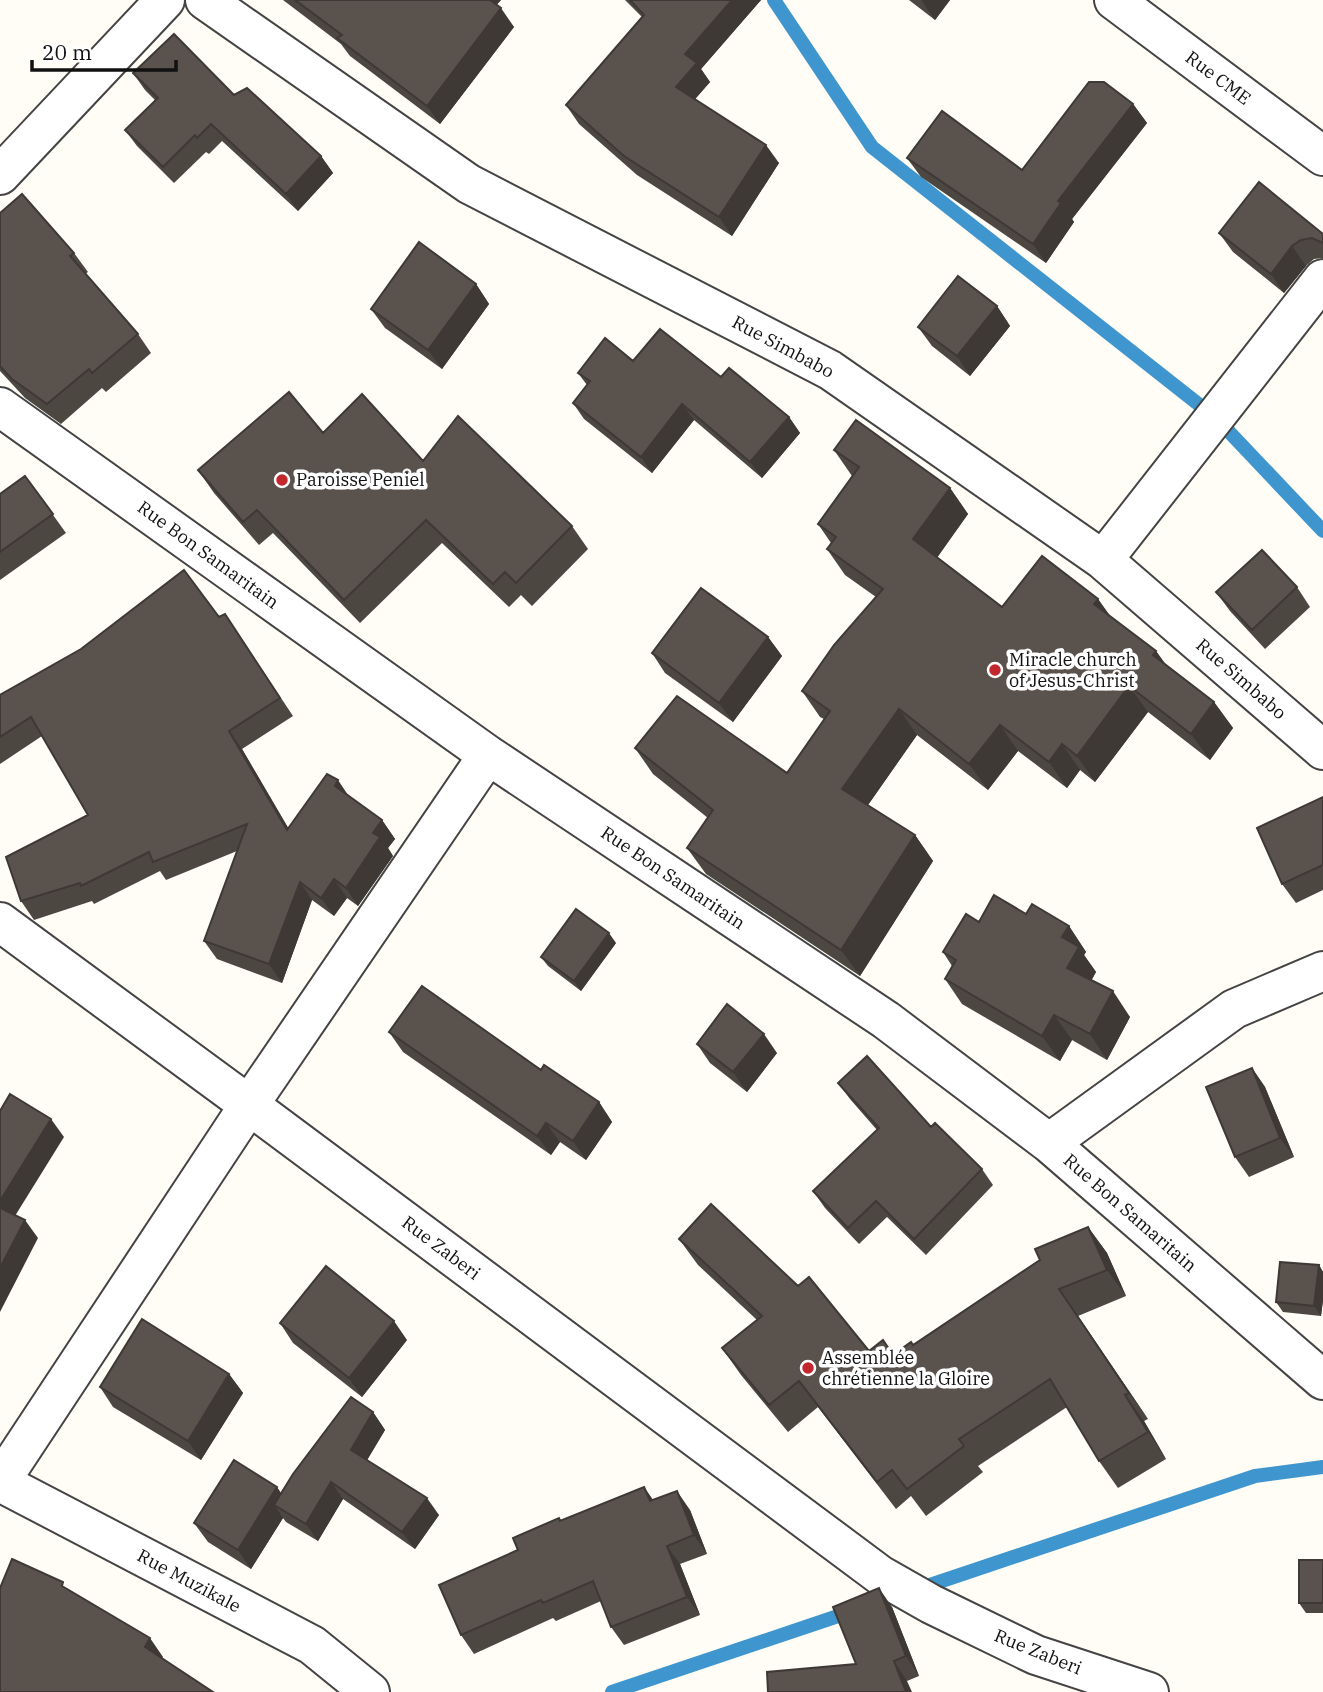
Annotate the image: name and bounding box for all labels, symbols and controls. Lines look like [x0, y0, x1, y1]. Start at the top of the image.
scale bar [32, 28, 175, 72]
text: 20 m [42, 38, 92, 66]
street label: Rue CME [1181, 46, 1256, 110]
street label: Rue Simbabo [728, 310, 838, 383]
place label: Paroisse Peniel [296, 468, 425, 491]
marker: Paroisse Peniel [274, 472, 290, 488]
street label: Rue Bon Samaritain [133, 496, 284, 614]
street label: Rue Simbabo [1191, 633, 1291, 724]
place label: Miracle church of Jesus-Christ [1009, 648, 1137, 692]
marker: Miracle church of Jesus-Christ [987, 662, 1003, 678]
street label: Rue Bon Samaritain [597, 821, 750, 934]
street label: Rue Bon Samaritain [1059, 1148, 1202, 1277]
street label: Rue Zaberi [398, 1211, 485, 1285]
place label: Assemblée chrétienne la Gloire [822, 1346, 990, 1390]
marker: Assemblée chrétienne la Gloire [800, 1360, 816, 1376]
street label: Rue Muzikale [134, 1544, 245, 1617]
street label: Rue Zaberi [991, 1624, 1086, 1680]

